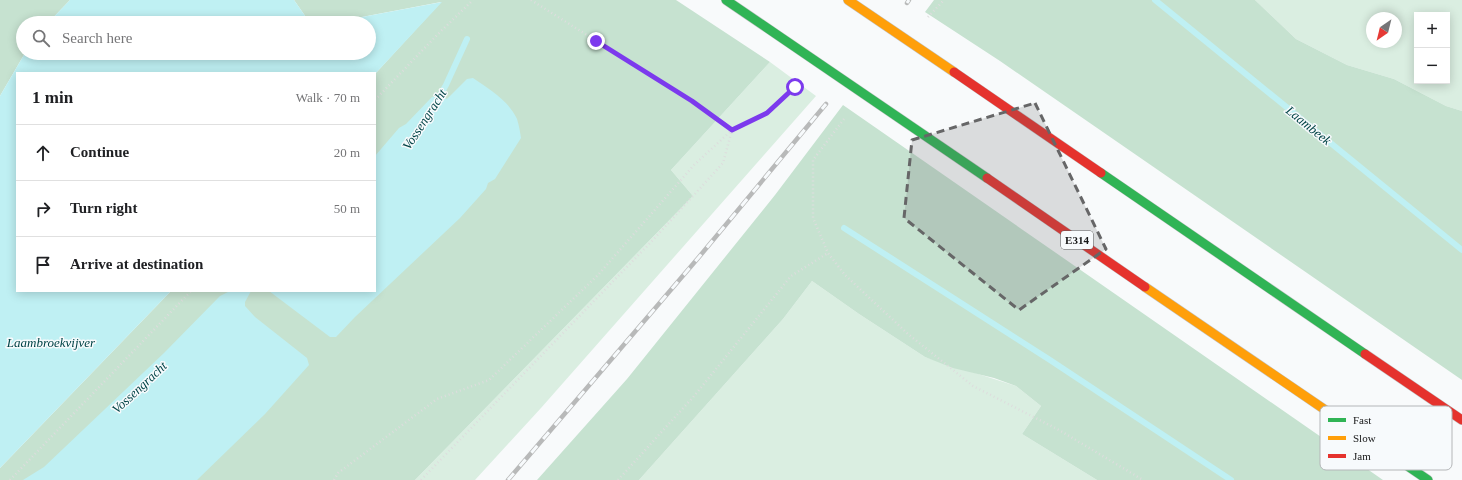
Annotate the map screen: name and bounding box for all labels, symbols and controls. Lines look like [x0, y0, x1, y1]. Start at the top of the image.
north arrow [1366, 12, 1402, 48]
map controls [1414, 12, 1450, 84]
button: + [1414, 12, 1450, 48]
search box [16, 16, 376, 60]
icon: search [30, 27, 52, 49]
text: Search here [62, 30, 132, 46]
route end [587, 32, 605, 50]
button: − [1414, 48, 1450, 84]
route start [786, 78, 804, 96]
water label: Vossengracht [399, 86, 450, 152]
text: 1 min [32, 88, 73, 107]
text: Walk · 70 m [296, 90, 360, 105]
water label: Laambeek [1282, 102, 1334, 148]
icon: ahead [32, 142, 54, 164]
text: Continue [70, 144, 129, 160]
text: 20 m [334, 145, 360, 160]
icon: right [32, 198, 54, 220]
text: Turn right [70, 200, 137, 216]
text: 50 m [334, 201, 360, 216]
road number: E314 [1061, 231, 1093, 249]
icon: arrive [32, 254, 54, 276]
text: Arrive at destination [70, 256, 203, 272]
water label: Laambroekvijver [6, 335, 96, 350]
water label: Vossengracht [109, 358, 170, 416]
legend [1320, 406, 1452, 470]
text: Fast [1353, 414, 1371, 426]
text: Slow [1353, 432, 1376, 444]
text: Jam [1353, 450, 1371, 462]

